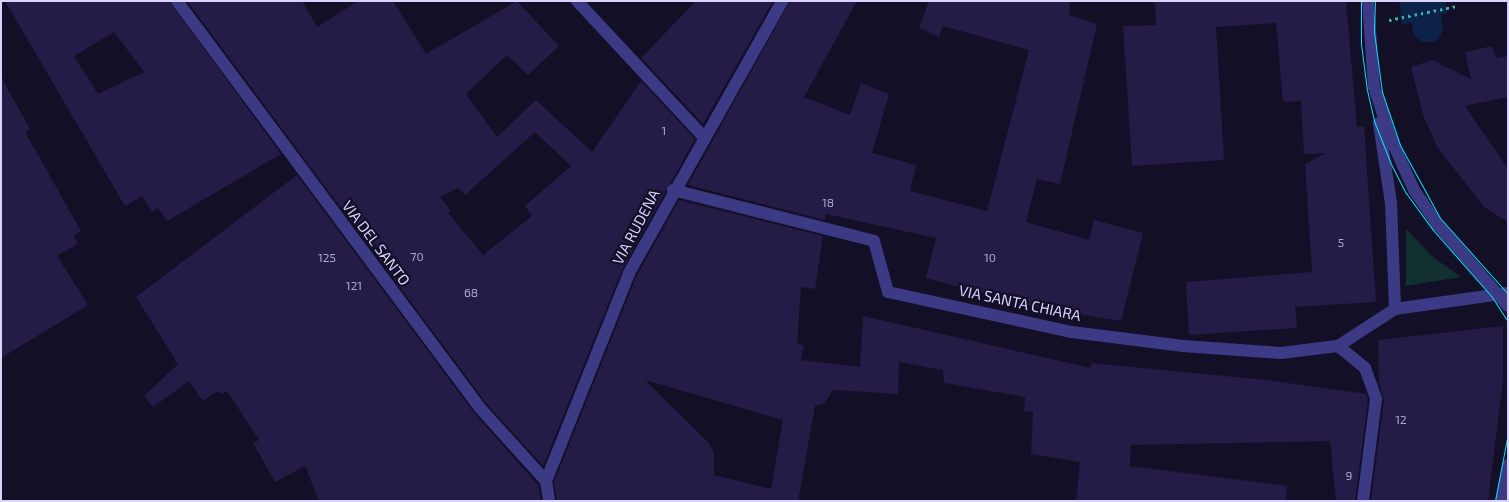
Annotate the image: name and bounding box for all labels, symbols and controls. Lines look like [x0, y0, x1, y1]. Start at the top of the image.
house number: 1 [662, 124, 666, 138]
street label: VIA RUDENA [609, 186, 663, 268]
house number: 18 [822, 196, 834, 210]
street label: VIA DEL SANTO [338, 197, 414, 289]
house number: 5 [1338, 236, 1344, 250]
house number: 70 [410, 250, 424, 264]
house number: 125 [318, 251, 336, 265]
house number: 10 [984, 251, 996, 265]
house number: 121 [346, 279, 362, 293]
street label: VIA SANTA CHIARA [957, 281, 1083, 325]
house number: 68 [464, 286, 478, 300]
house number: 12 [1395, 413, 1407, 427]
house number: 9 [1346, 469, 1352, 483]

